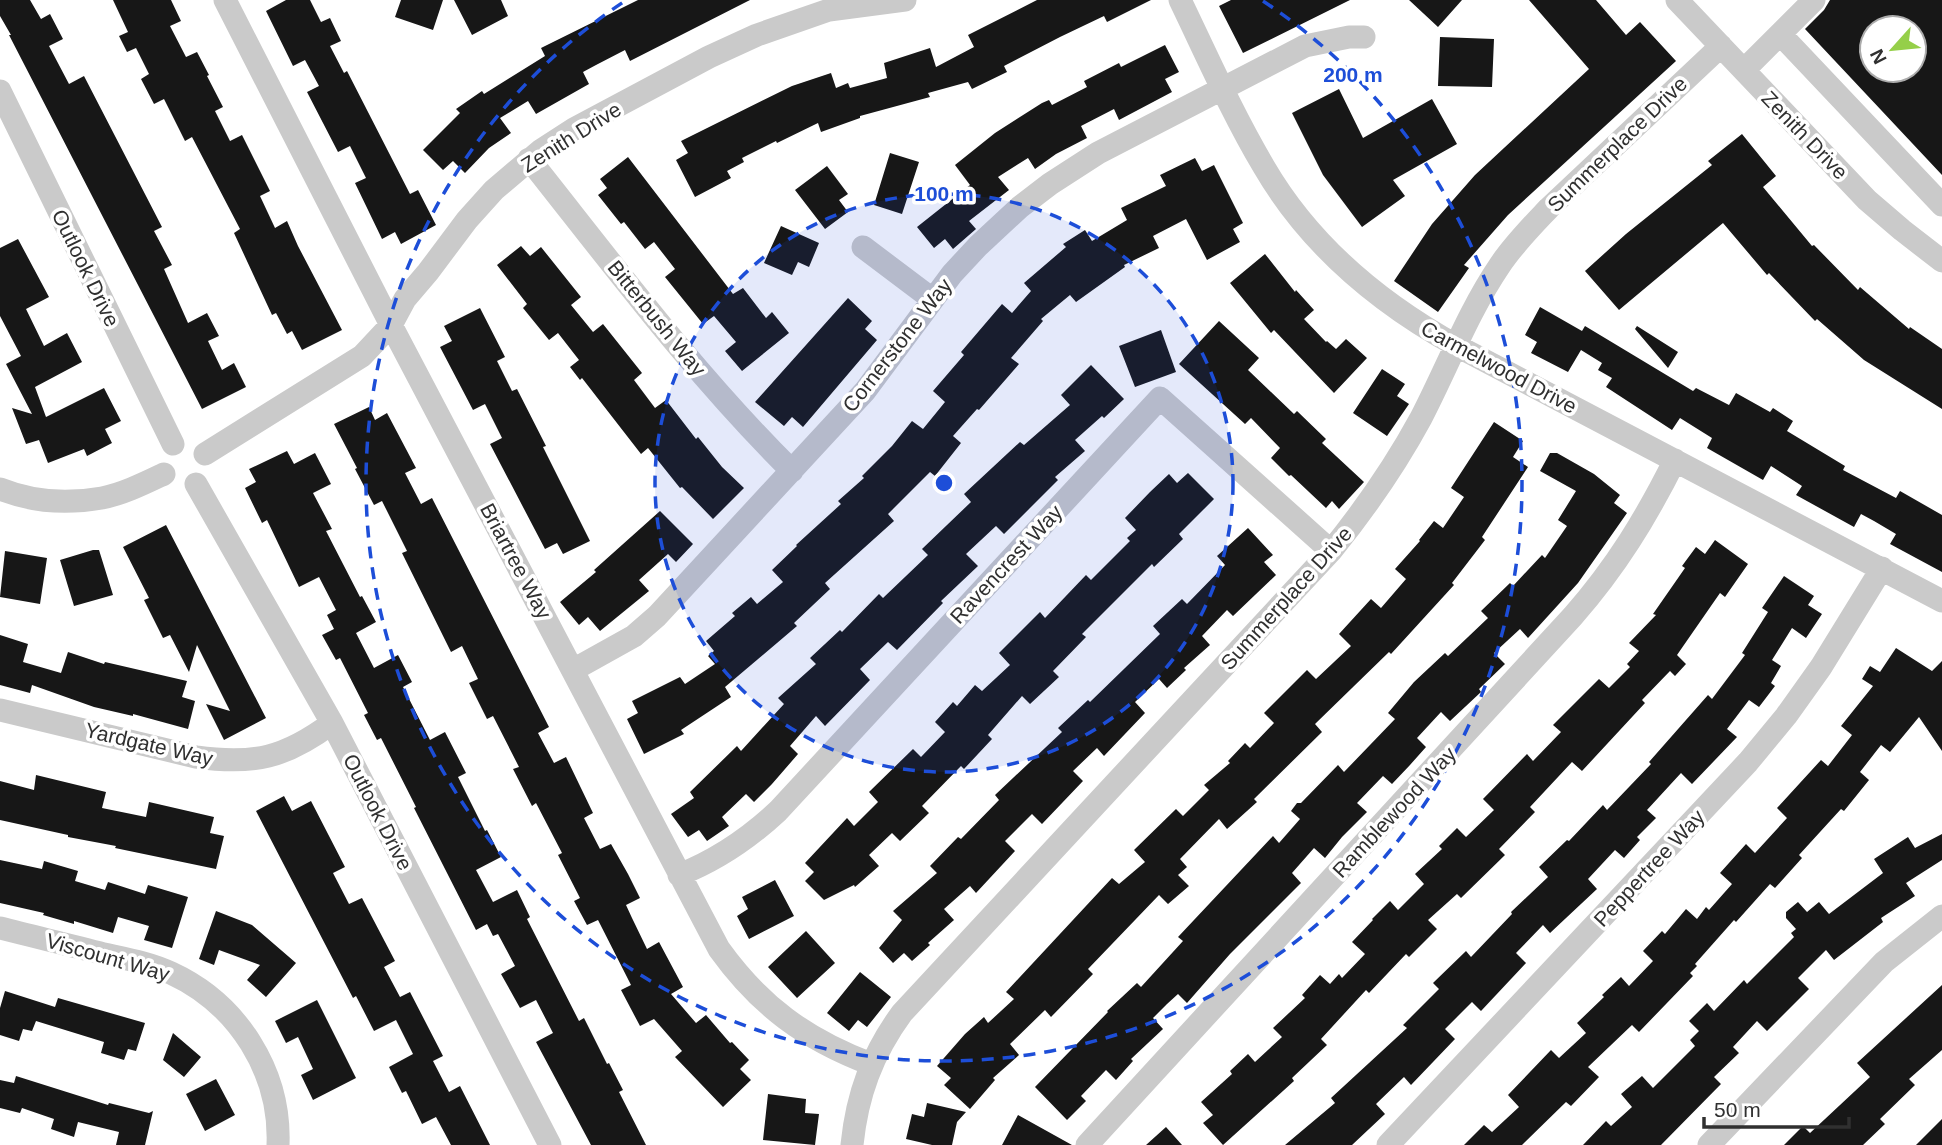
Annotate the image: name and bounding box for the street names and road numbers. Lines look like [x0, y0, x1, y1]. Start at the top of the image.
street label: Summerplace Drive [1543, 72, 1691, 216]
street label: Zenith Drive [1757, 86, 1853, 184]
street label: Zenith Drive [517, 97, 625, 177]
street label: Outlook Drive [48, 206, 124, 330]
street label: Bitterbush Way [604, 256, 711, 381]
street label: Cornerstone Way [838, 273, 956, 416]
street label: Carmelwood Drive [1417, 316, 1581, 418]
street label: Briartree Way [476, 499, 556, 623]
street label: Ravencrest Way [945, 500, 1067, 628]
street label: Summerplace Drive [1216, 522, 1356, 674]
street label: Yardgate Way [83, 718, 216, 770]
street label: Ramblewood Way [1328, 742, 1461, 882]
street label: Outlook Drive [339, 750, 417, 874]
street label: Peppertree Way [1589, 805, 1709, 931]
street label: Viscount Way [44, 928, 173, 986]

